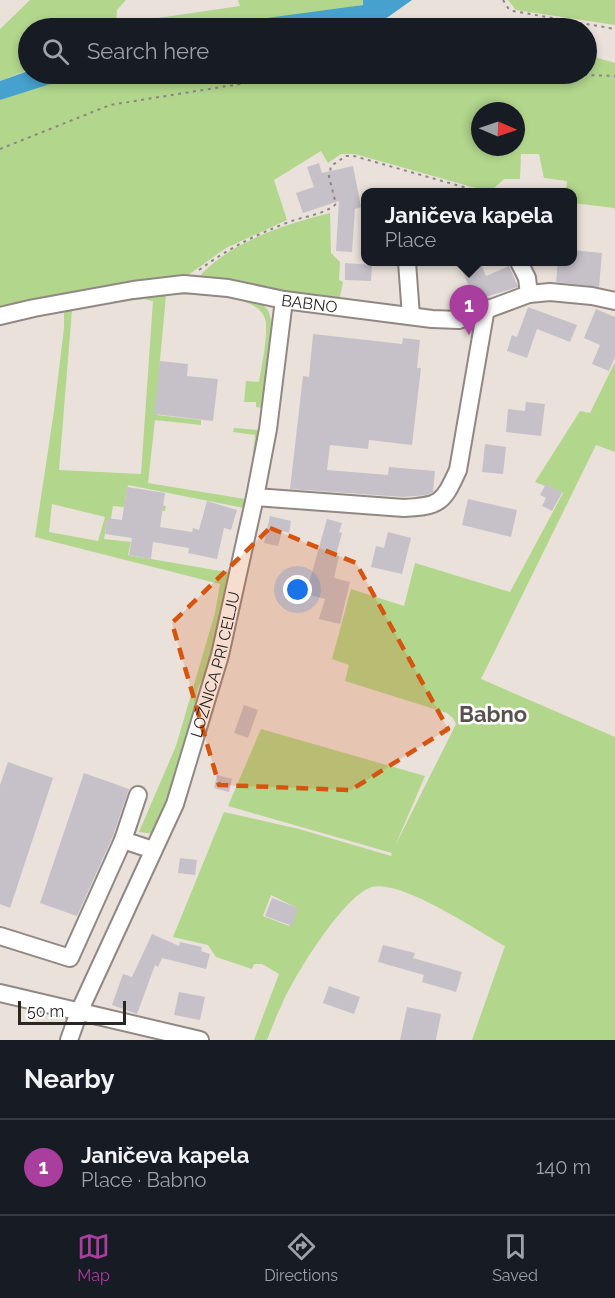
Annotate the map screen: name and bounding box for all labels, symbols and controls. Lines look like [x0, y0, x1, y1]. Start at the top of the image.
search box [18, 18, 597, 84]
icon: search [39, 35, 72, 68]
text: Search here [87, 38, 209, 64]
north arrow [471, 102, 525, 156]
popup [361, 188, 577, 266]
text: Janičeva kapela [385, 202, 553, 228]
text: Place [385, 228, 436, 252]
pin: 1 [450, 286, 488, 335]
street label: BABNO [280, 291, 339, 317]
your location [283, 575, 312, 604]
street label: LOŽNICA PRI CELJU [187, 590, 244, 740]
district label: Babno [459, 701, 527, 727]
scale bar [18, 998, 126, 1026]
text: 50 m [27, 1002, 64, 1021]
text: Nearby [24, 1064, 114, 1094]
text: Janičeva kapela [81, 1142, 249, 1168]
text: 1 [39, 1155, 48, 1179]
text: 140 m [536, 1155, 591, 1179]
text: Place · Babno [81, 1168, 207, 1192]
tab: Map [77, 1230, 110, 1285]
tab: Directions [264, 1230, 338, 1285]
tab: Saved [492, 1230, 538, 1285]

